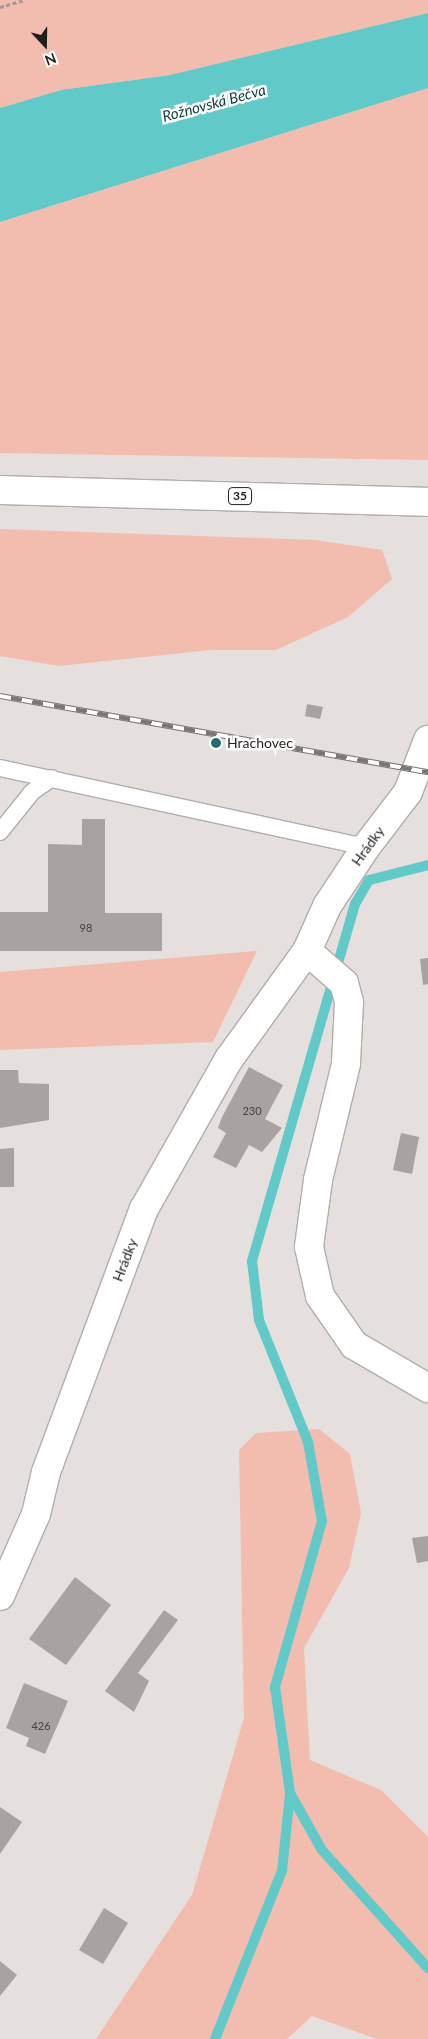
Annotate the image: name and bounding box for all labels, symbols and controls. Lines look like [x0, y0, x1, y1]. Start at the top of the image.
north arrow [20, 20, 70, 70]
text: N [42, 50, 59, 69]
water label: Rožnovská Bečva [160, 81, 268, 125]
road number: 35 [228, 486, 252, 506]
place label: Hrachovec [227, 735, 293, 751]
marker: Hrachovec [209, 736, 223, 750]
street label: Hrádky [348, 823, 388, 869]
house number: 98 [80, 921, 92, 935]
house number: 230 [242, 1104, 262, 1118]
street label: Hrádky [109, 1236, 141, 1284]
house number: 426 [31, 1719, 51, 1733]

